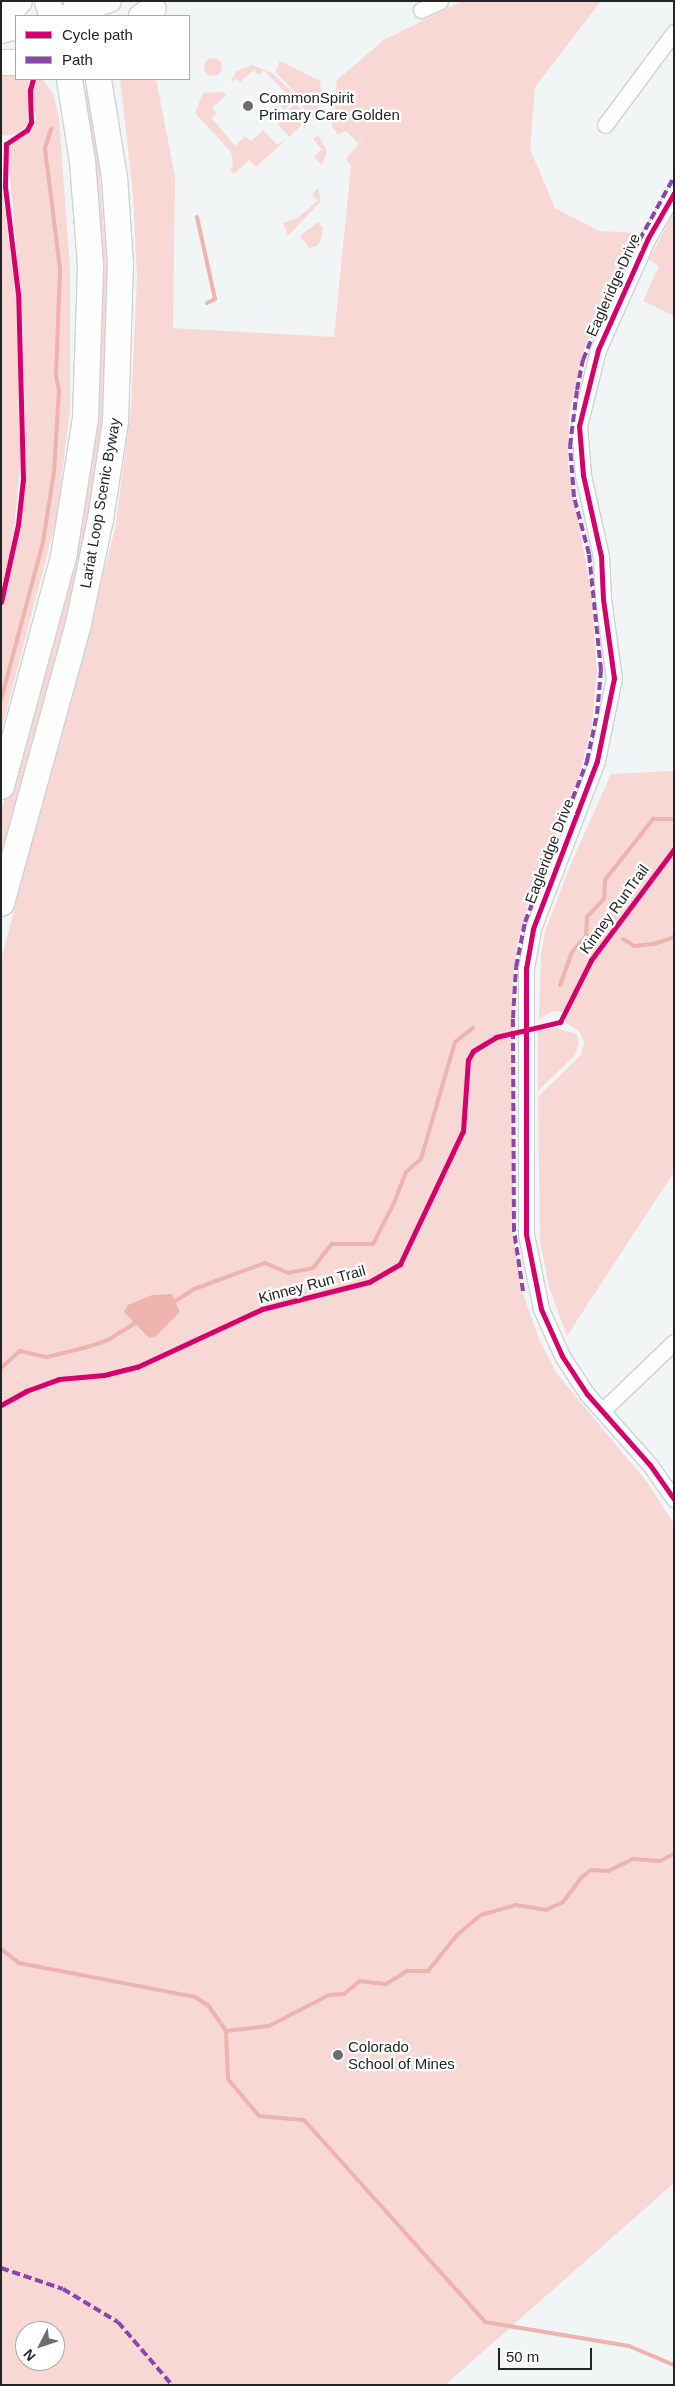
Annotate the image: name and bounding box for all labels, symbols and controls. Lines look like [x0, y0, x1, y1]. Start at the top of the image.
legend [15, 15, 190, 80]
text: Cycle path [62, 26, 133, 43]
text: Path [62, 51, 93, 68]
place label: CommonSpirit Primary Care Golden [259, 88, 400, 123]
marker: CommonSpirit Primary Care Golden [241, 99, 255, 113]
street label: Eagleridge Drive [582, 231, 644, 339]
street label: Lariat Loop Scenic Byway [76, 416, 124, 590]
street label: Eagleridge Drive [521, 796, 577, 906]
street label: Kinney RunTrail [576, 861, 652, 957]
street label: Kinney Run Trail [256, 1261, 368, 1307]
place label: Colorado School of Mines [348, 2037, 455, 2072]
marker: Colorado School of Mines [332, 2049, 344, 2061]
north arrow [15, 2321, 65, 2371]
scale bar [500, 2338, 594, 2370]
text: N [20, 2346, 39, 2364]
text: 50 m [506, 2348, 539, 2365]

